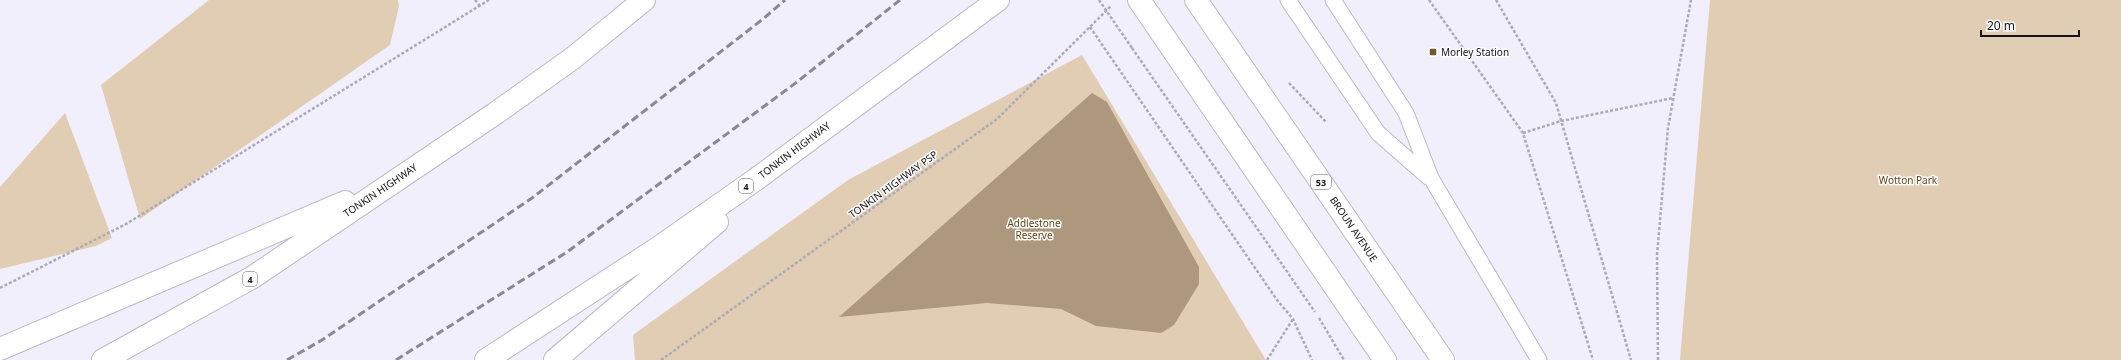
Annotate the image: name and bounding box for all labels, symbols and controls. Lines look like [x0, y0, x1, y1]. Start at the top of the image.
scale bar [1981, 12, 2079, 38]
text: 20 m [1987, 17, 2015, 34]
place label: Morley Station [1441, 45, 1509, 59]
marker: Morley Station [1428, 47, 1438, 57]
street label: TONKIN HIGHWAY [755, 118, 833, 182]
street label: TONKIN HIGHWAY PSP [846, 147, 940, 221]
street label: TONKIN HIGHWAY [340, 160, 420, 220]
park label: Wotton Park [1879, 173, 1938, 187]
road number: 53 [1311, 175, 1331, 189]
road number: 4 [739, 179, 753, 193]
street label: BROUN AVENUE [1327, 194, 1381, 264]
park label: Addlestone Reserve [1007, 216, 1061, 242]
road number: 4 [243, 272, 257, 286]

